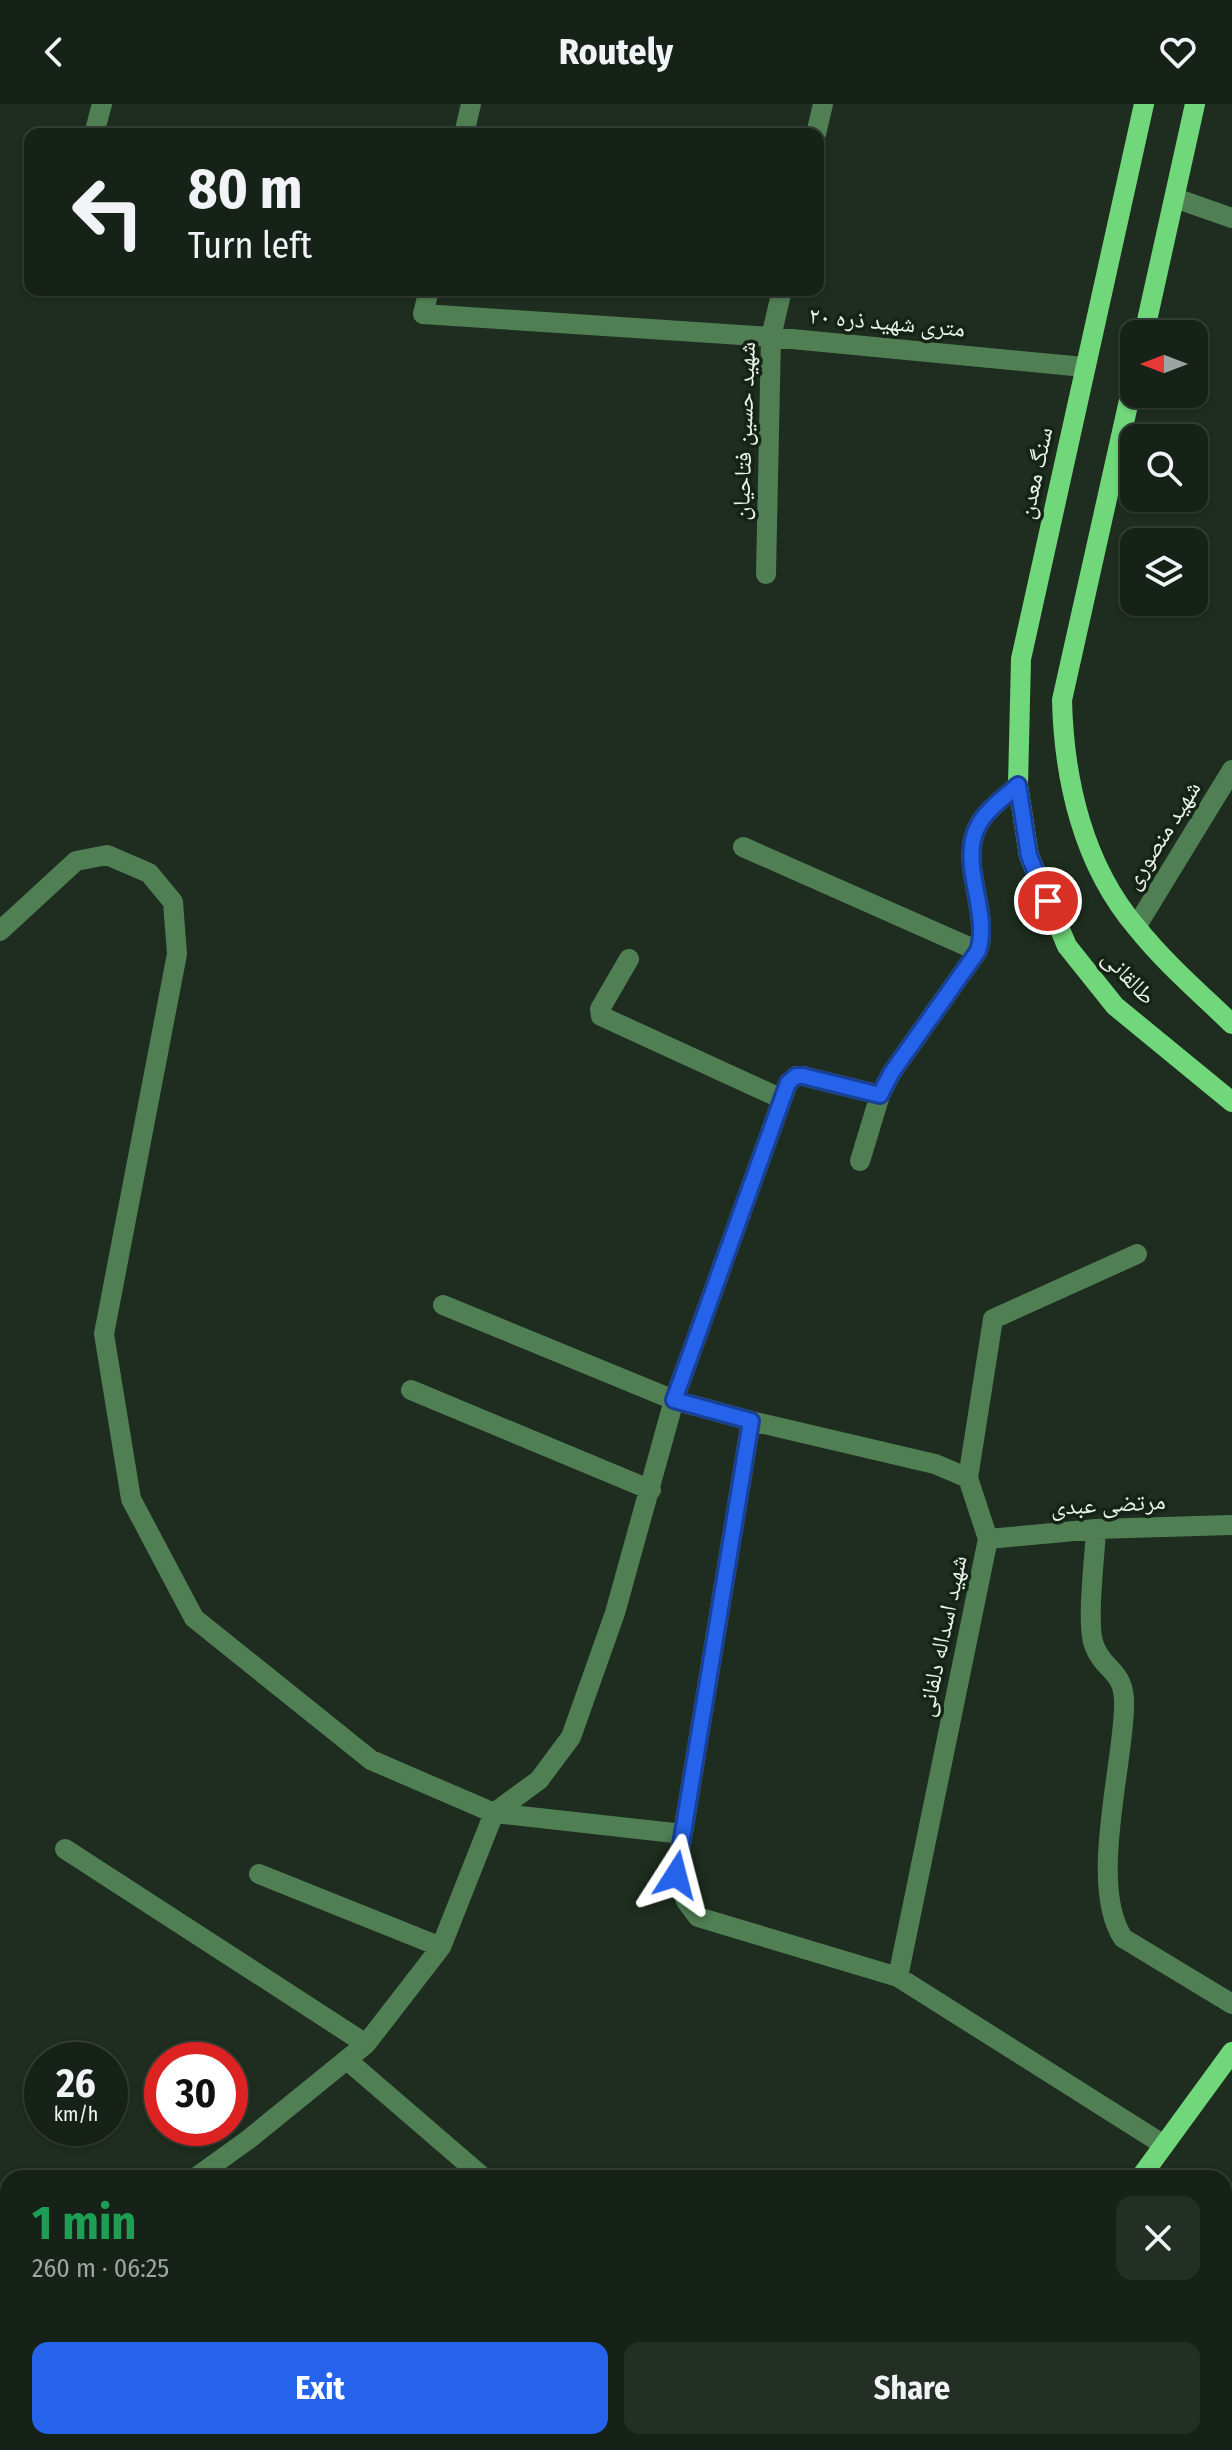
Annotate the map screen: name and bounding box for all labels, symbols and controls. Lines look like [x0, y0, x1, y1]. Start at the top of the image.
icon: back [32, 30, 76, 74]
text: Routely [559, 30, 673, 74]
icon: heart [1156, 30, 1200, 74]
text: 80 m [188, 156, 303, 223]
icon: left [56, 160, 160, 264]
text: Turn left [188, 224, 312, 268]
street label: ۲۰ متری شهید ذره [808, 301, 966, 343]
north arrow [1120, 320, 1208, 408]
map controls [1120, 320, 1208, 616]
street label: شهید حسین فتاحیان [727, 341, 761, 521]
street label: سنگ معدن [1012, 424, 1058, 522]
button: search [1120, 424, 1208, 512]
button: layers [1120, 528, 1208, 616]
street label: شهید منصوری [1118, 776, 1206, 894]
pin [1014, 867, 1082, 935]
icon: arrive [1026, 879, 1070, 923]
street label: طالقانی [1096, 944, 1162, 1010]
street label: مرتضی عبدی [1050, 1487, 1166, 1521]
street label: شهید اسداله دلفانی [911, 1553, 973, 1719]
position arrow [634, 1833, 718, 1917]
speed limit sign: 30 [144, 2042, 248, 2146]
text: 26 [56, 2060, 96, 2108]
text: km/h [54, 2102, 98, 2126]
text: 1 min [32, 2194, 137, 2252]
button: close [1116, 2196, 1200, 2280]
text: 260 m · 06:25 [32, 2253, 169, 2284]
button: Exit [32, 2342, 608, 2434]
button: Share [624, 2342, 1200, 2434]

